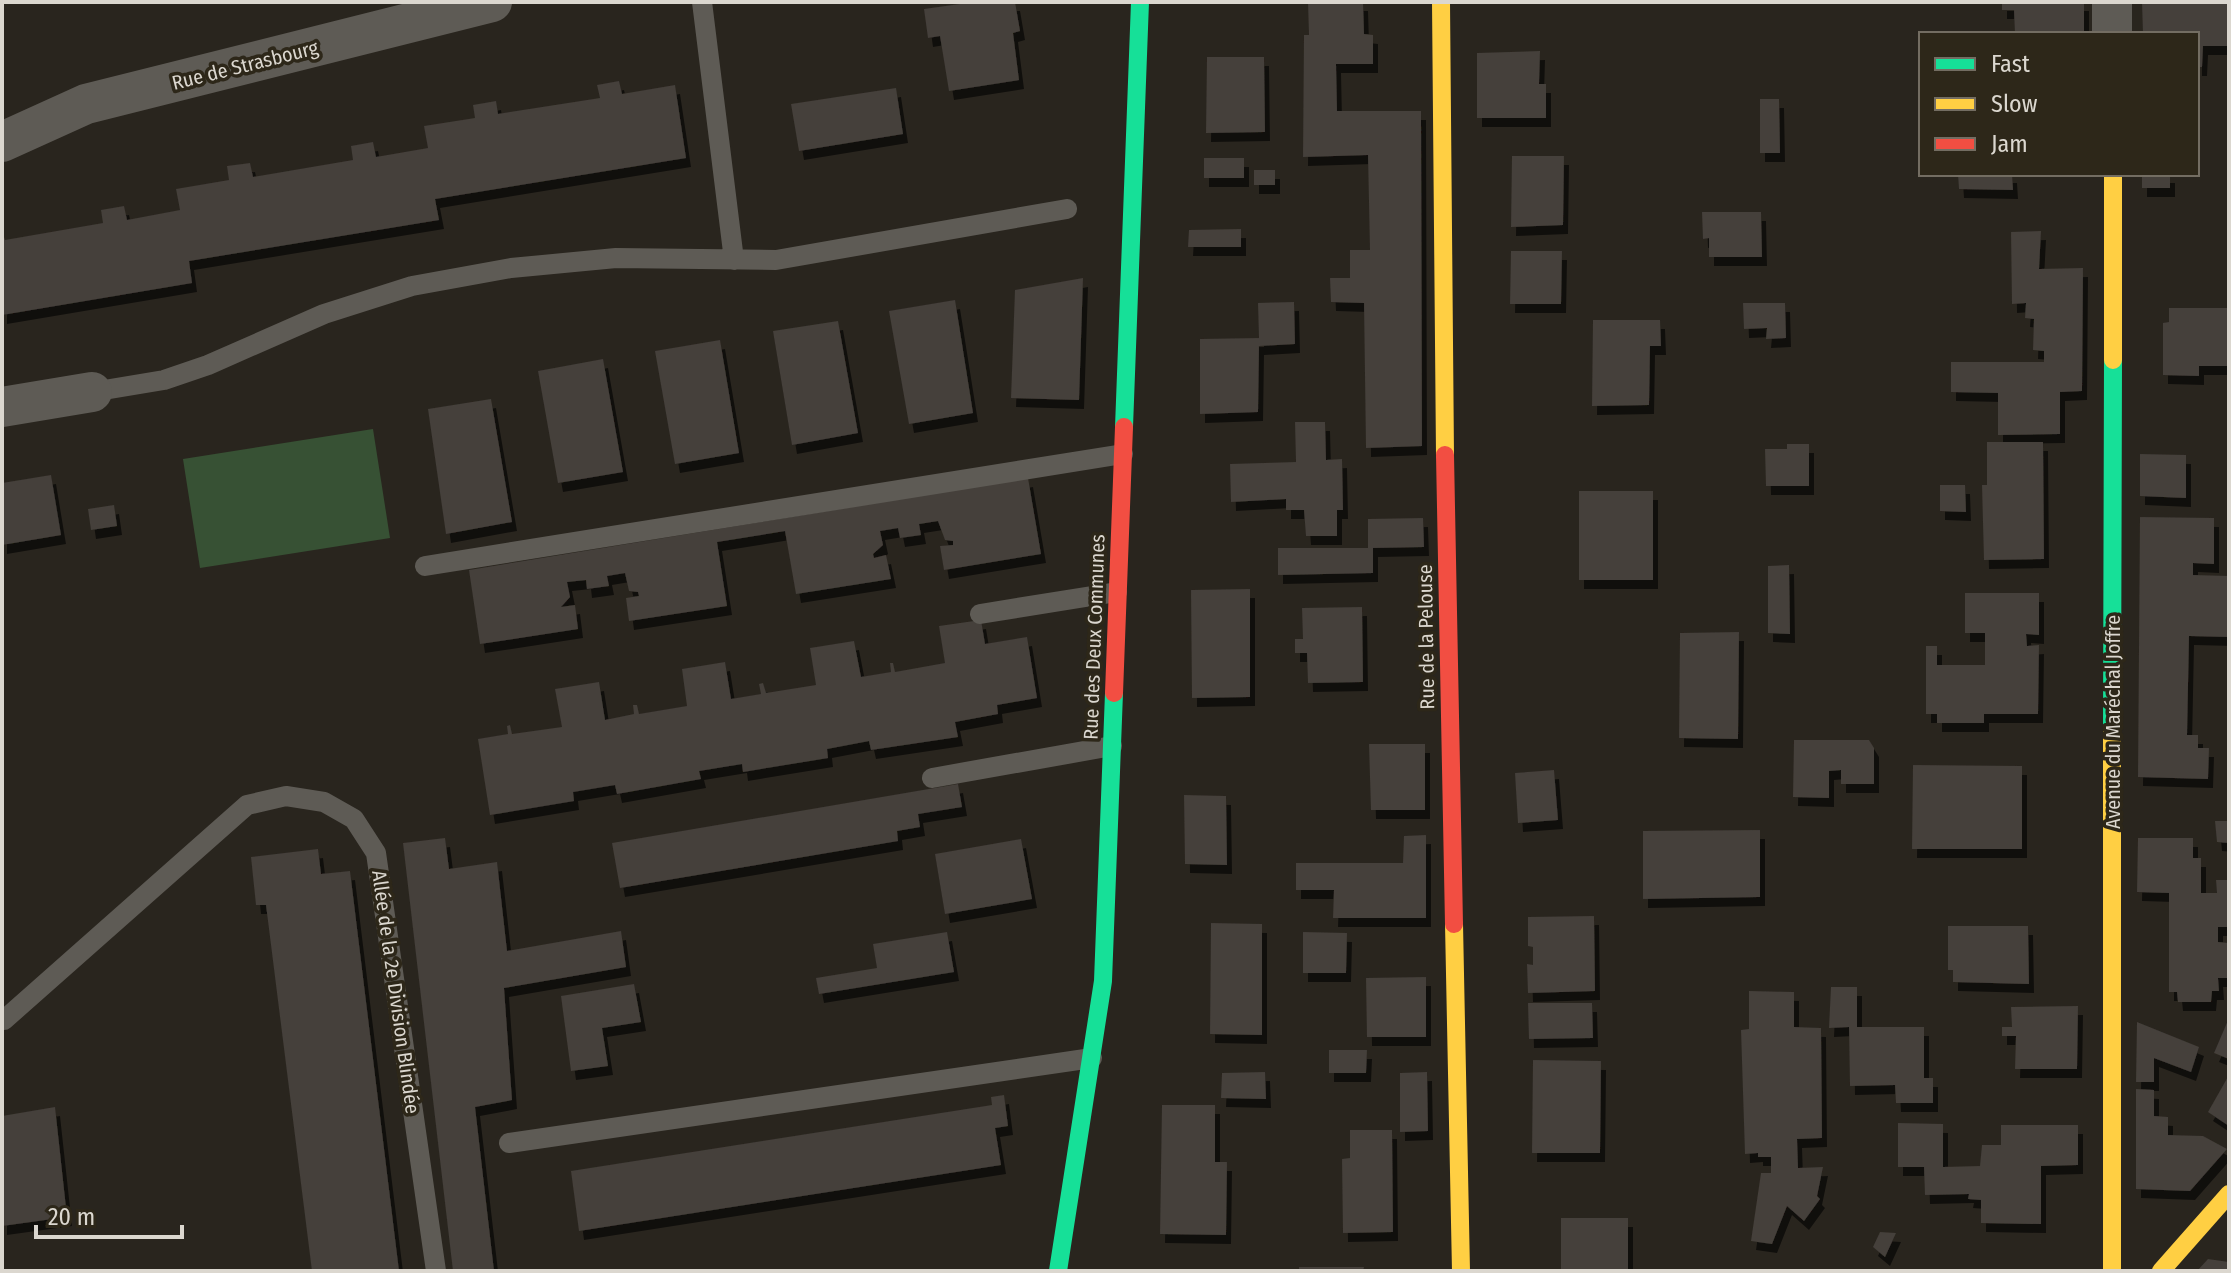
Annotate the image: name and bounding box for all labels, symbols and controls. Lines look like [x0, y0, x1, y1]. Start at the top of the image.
legend [1919, 32, 2199, 176]
street label: Rue de Strasbourg [169, 35, 321, 95]
text: Fast [1991, 50, 2030, 78]
text: Slow [1991, 90, 2038, 118]
text: Jam [1991, 130, 2028, 158]
street label: Rue des Deux Communes [1078, 534, 1110, 740]
street label: Rue de la Pelouse [1413, 564, 1439, 710]
street label: Avenue du Maréchal Joffre [2101, 615, 2125, 829]
street label: Allée de la 2e Division Blindée [367, 869, 425, 1115]
scale bar [36, 1189, 182, 1239]
text: 20 m [48, 1203, 95, 1231]

